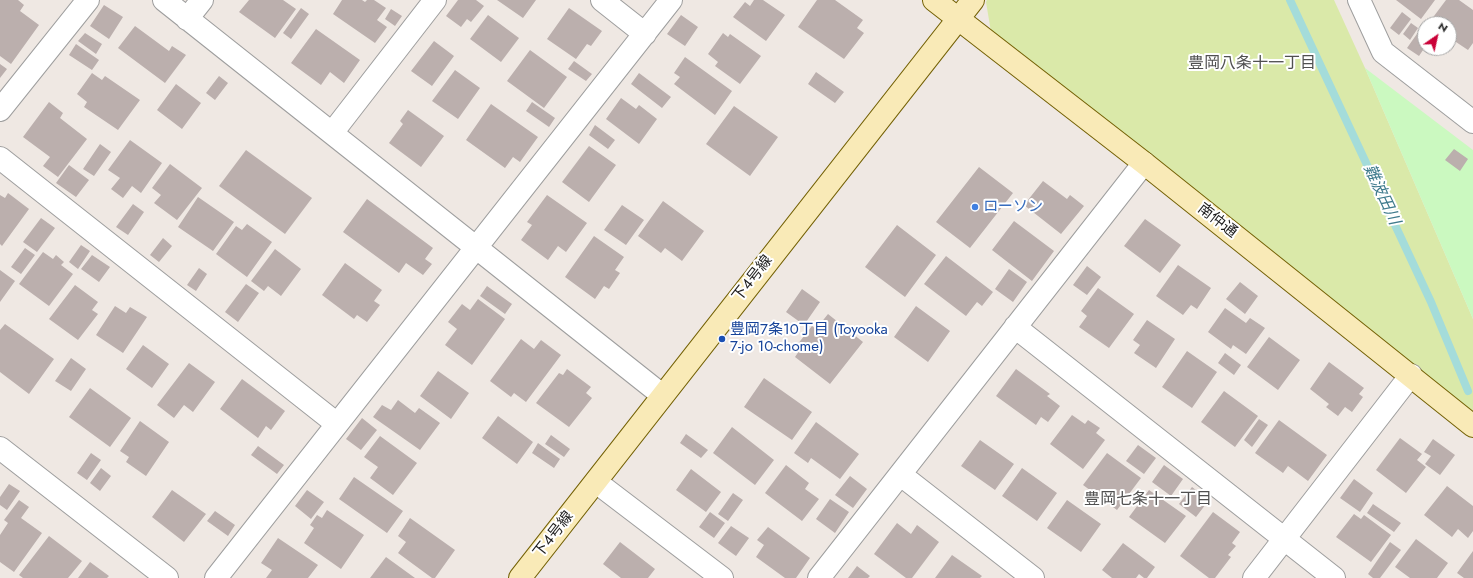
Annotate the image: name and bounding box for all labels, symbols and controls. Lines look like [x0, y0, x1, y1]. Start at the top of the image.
north arrow [1417, 16, 1457, 56]
text: N [1435, 18, 1451, 36]
district label: 豊岡八条十一丁目 [1188, 54, 1316, 74]
water label: 難波田川 [1359, 162, 1403, 228]
place label: ローソン [983, 198, 1043, 216]
street label: 南仲通 [1194, 200, 1240, 242]
marker: ローソン [970, 202, 980, 212]
street label: 下4号線 [729, 252, 777, 306]
place label: 豊岡7条10丁目 (Toyooka 7-jo 10-chome) [730, 321, 888, 356]
marker: 豊岡7条10丁目 (Toyooka 7-jo 10-chome) [717, 334, 727, 344]
district label: 豊岡七条十一丁目 [1084, 490, 1212, 510]
street label: 下4号線 [530, 508, 578, 562]

